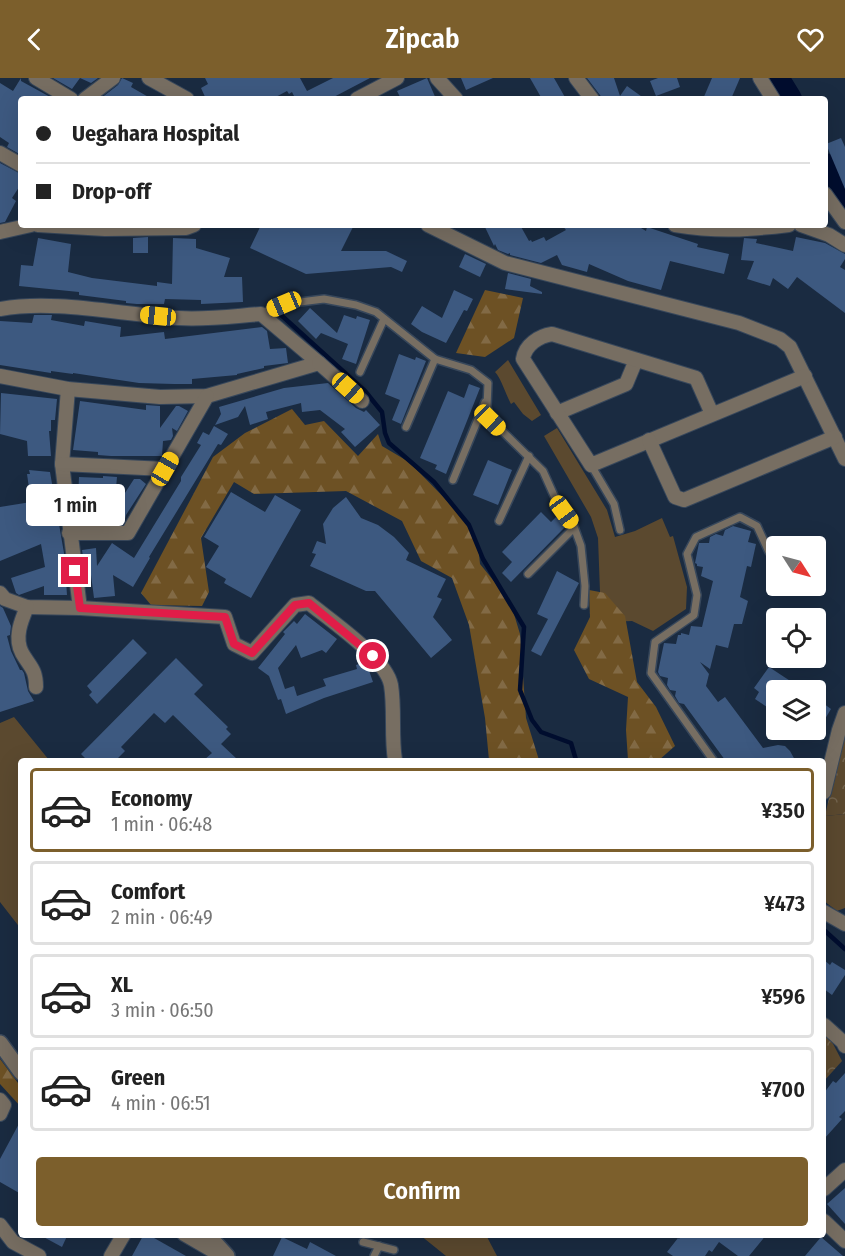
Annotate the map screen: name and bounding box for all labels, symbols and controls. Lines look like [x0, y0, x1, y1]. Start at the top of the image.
icon: back [18, 23, 51, 56]
text: Zipcab [385, 23, 460, 55]
icon: heart [794, 23, 827, 56]
text: Uegahara Hospital [72, 120, 239, 147]
text: Drop-off [72, 178, 151, 205]
car [264, 289, 304, 319]
car [139, 305, 177, 327]
car [329, 369, 367, 407]
car [471, 401, 509, 439]
car [148, 449, 182, 489]
callout: 1 min [26, 484, 124, 526]
car [546, 492, 582, 532]
text: 1 min [54, 493, 97, 517]
north arrow [766, 536, 826, 596]
map controls [766, 536, 826, 740]
route end [61, 557, 88, 584]
button: locate [766, 608, 826, 668]
route start [359, 642, 386, 669]
button: layers [766, 680, 826, 740]
icon: car [39, 783, 93, 837]
text: Economy [111, 785, 192, 812]
text: ¥350 [761, 797, 805, 824]
text: 1 min · 06:48 [111, 812, 212, 836]
icon: car [39, 876, 93, 930]
text: Comfort [111, 878, 185, 905]
text: ¥473 [764, 890, 805, 917]
text: 2 min · 06:49 [111, 905, 213, 929]
icon: car [39, 969, 93, 1023]
text: XL [111, 971, 133, 998]
text: ¥596 [761, 983, 805, 1010]
text: 3 min · 06:50 [111, 998, 214, 1022]
icon: car [39, 1062, 93, 1116]
text: Green [111, 1064, 165, 1091]
text: ¥700 [761, 1076, 805, 1103]
text: 4 min · 06:51 [111, 1091, 211, 1115]
button: Confirm [36, 1157, 808, 1226]

